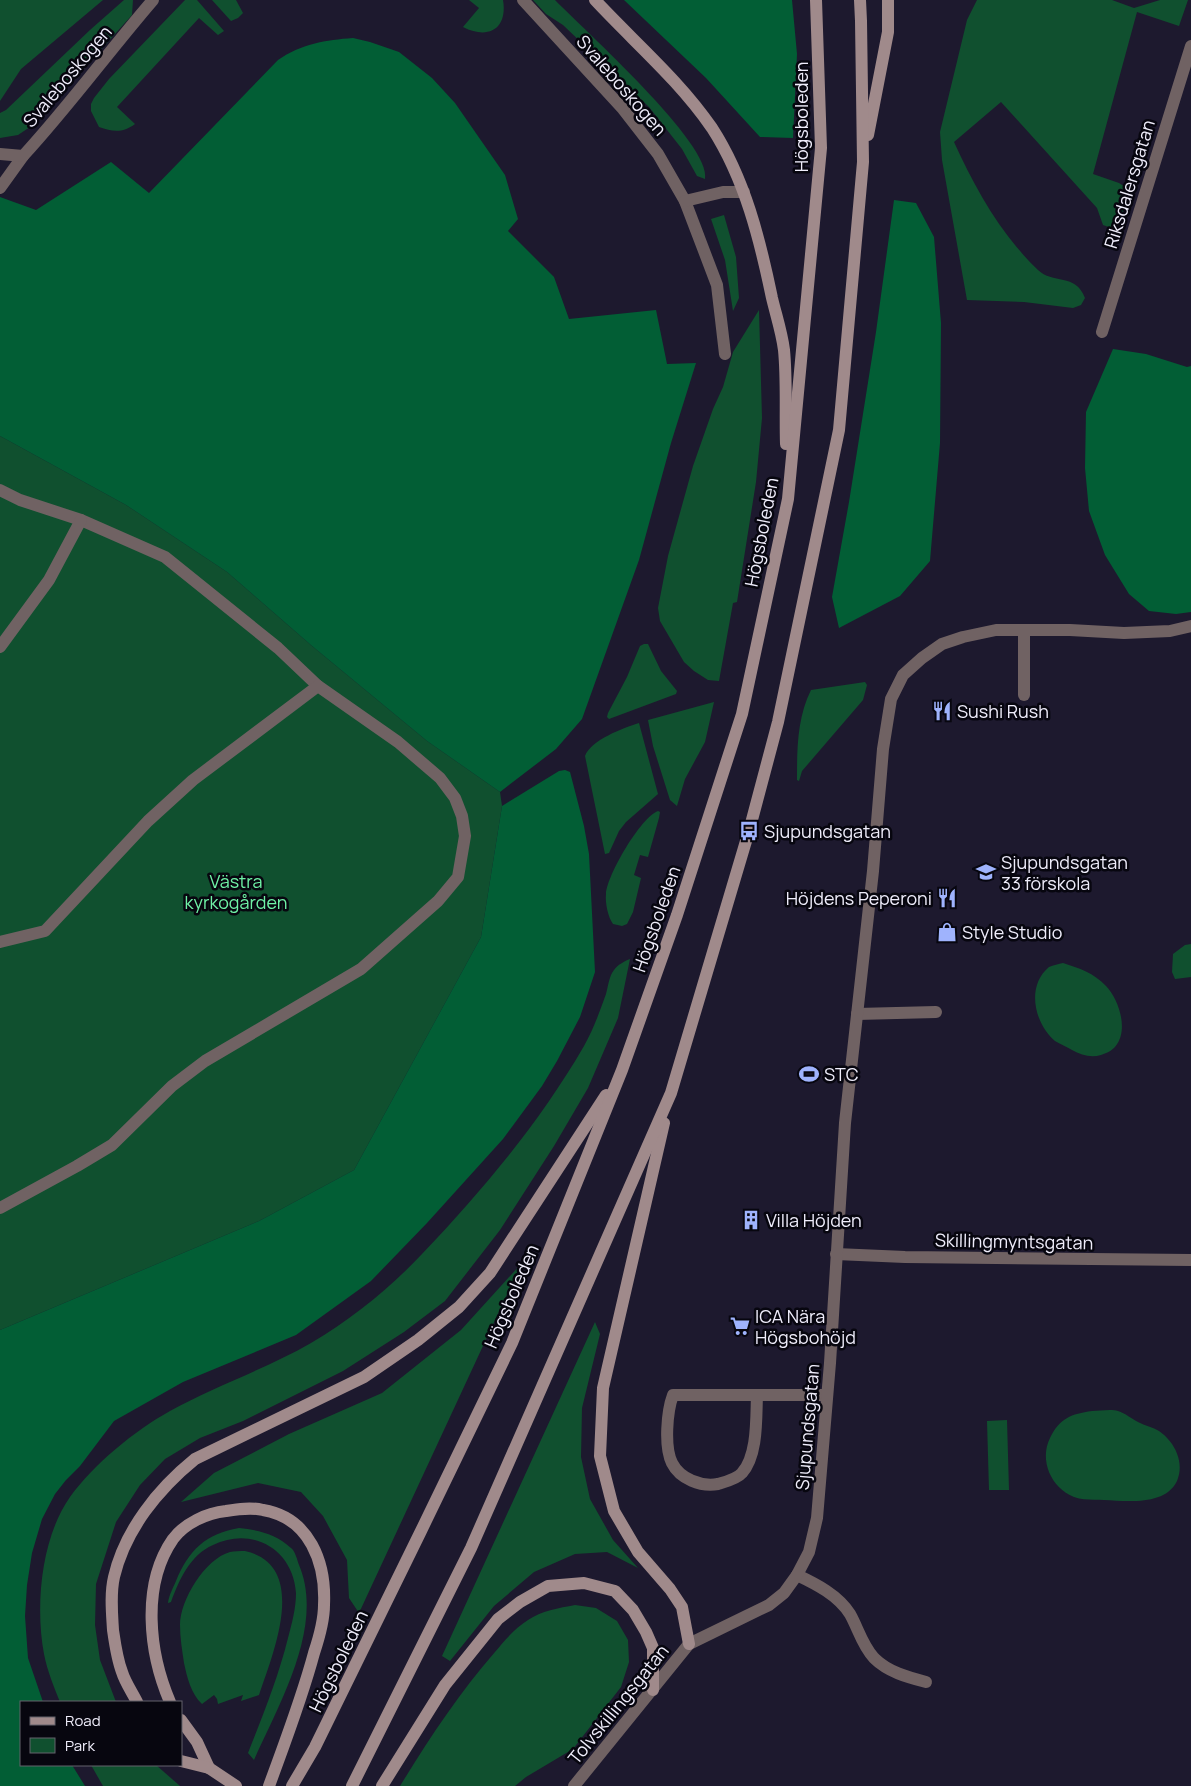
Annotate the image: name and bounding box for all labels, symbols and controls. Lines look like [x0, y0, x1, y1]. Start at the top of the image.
street label: Svaleboskogen [17, 20, 117, 132]
street label: Svaleboskogen [572, 30, 672, 140]
street label: Högsboleden [789, 62, 813, 172]
street label: Riksdalersgatan [1098, 117, 1160, 251]
street label: Högsboleden [739, 475, 783, 589]
place label: Sushi Rush [957, 699, 1049, 723]
restaurant icon: Sushi Rush [931, 700, 953, 722]
place label: Sjupundsgatan [764, 819, 891, 843]
bus stop icon: Sjupundsgatan [738, 820, 760, 842]
place label: Sjupundsgatan 33 förskola [1001, 850, 1128, 895]
school or university icon: Sjupundsgatan 33 förskola [975, 861, 997, 883]
street label: Högsboleden [627, 863, 685, 975]
park label: Västra kyrkogården [185, 869, 287, 914]
place label: Höjdens Peperoni [786, 886, 932, 910]
restaurant icon: Höjdens Peperoni [936, 887, 958, 909]
place label: Style Studio [962, 920, 1062, 944]
shop icon: Style Studio [936, 921, 958, 943]
place label: STC [824, 1062, 859, 1086]
sports icon: STC [798, 1063, 820, 1085]
place label: Villa Höjden [766, 1208, 862, 1232]
building icon: Villa Höjden [740, 1209, 762, 1231]
street label: Skillingmyntsgatan [935, 1228, 1093, 1254]
street label: Högsboleden [478, 1240, 544, 1352]
place label: ICA Nära Högsbohöjd [755, 1304, 856, 1349]
supermarket icon: ICA Nära Högsbohöjd [729, 1315, 751, 1337]
street label: Sjupundsgatan [790, 1363, 824, 1491]
street label: Högsboleden [303, 1606, 373, 1716]
street label: Tolvskillingsgatan [562, 1639, 674, 1769]
legend [20, 1701, 182, 1766]
text: Road [65, 1710, 101, 1731]
text: Park [65, 1735, 95, 1756]

